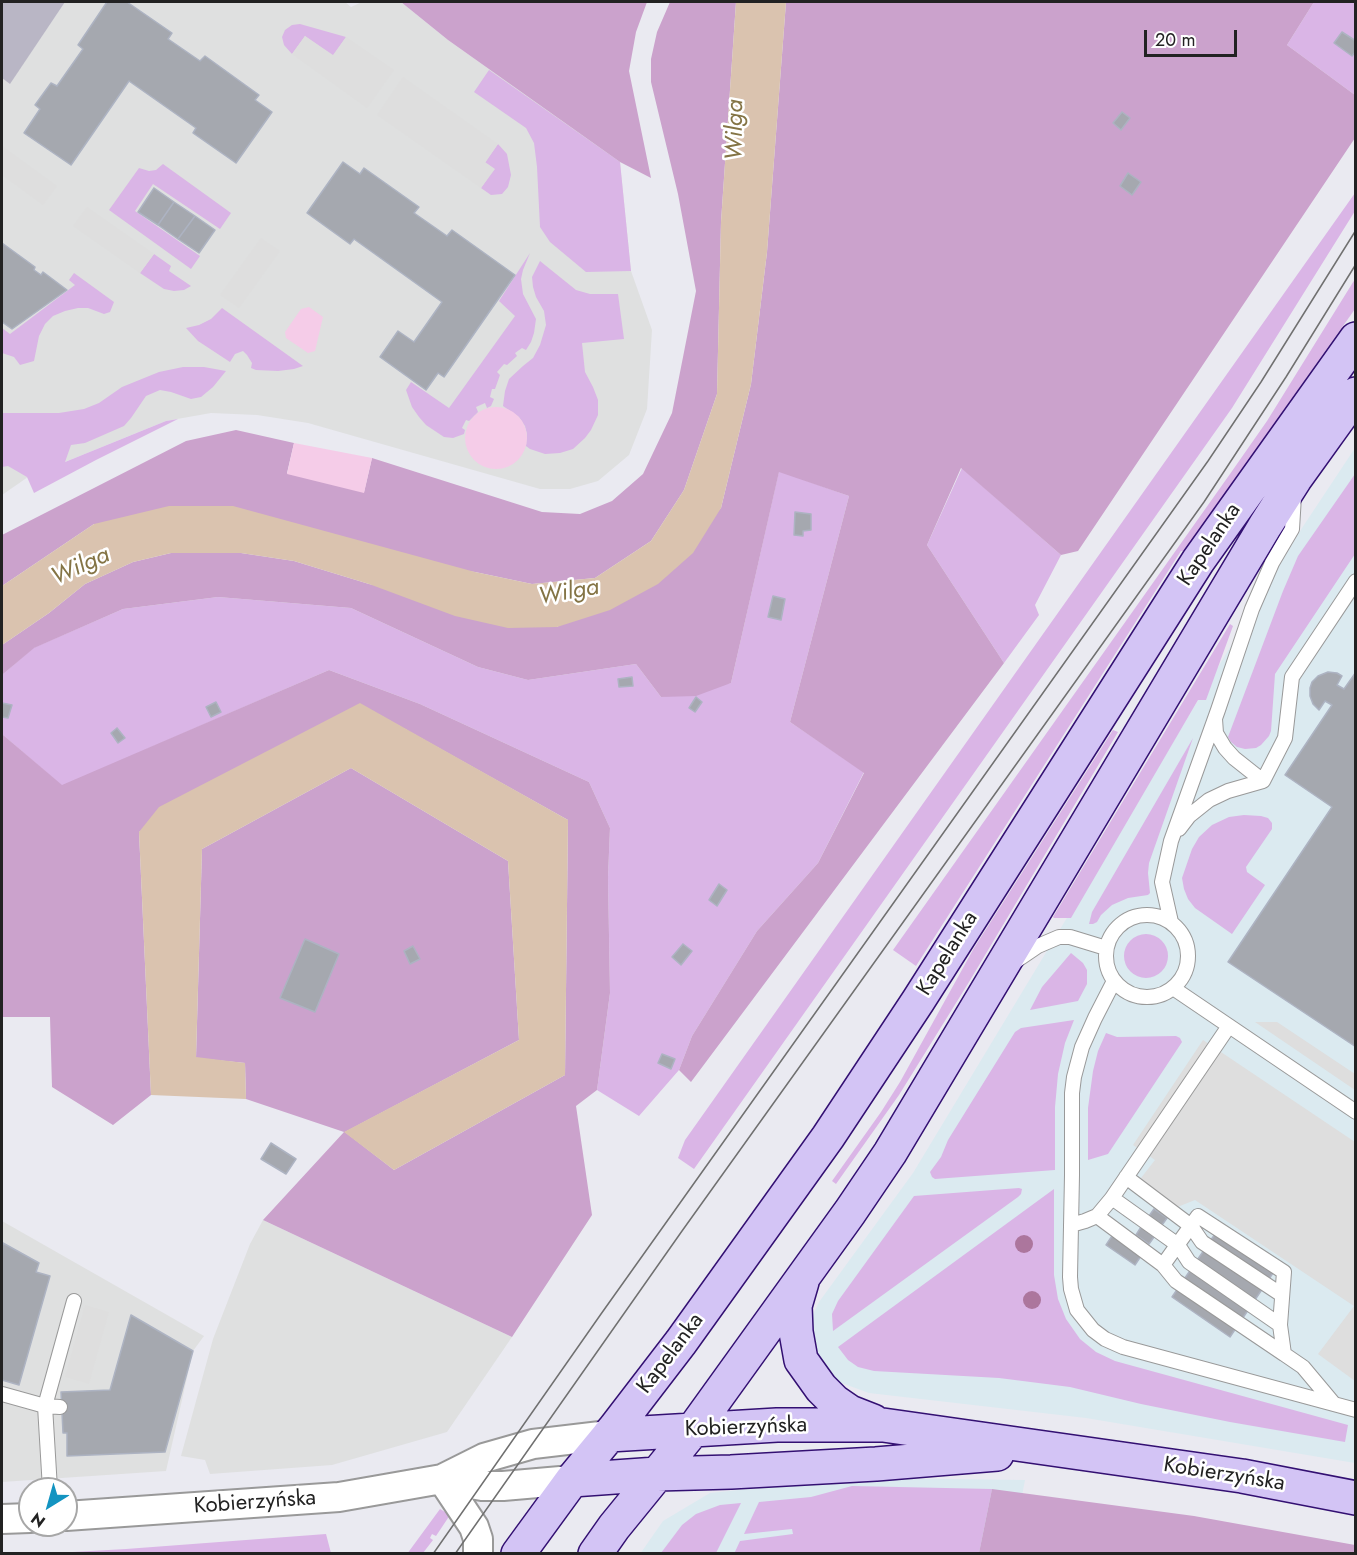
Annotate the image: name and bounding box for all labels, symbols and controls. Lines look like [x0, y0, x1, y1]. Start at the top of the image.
scale bar [1147, 18, 1240, 56]
text: 20 m [1155, 27, 1195, 53]
water label: Wilga [721, 99, 751, 161]
street label: Kapelanka [1173, 499, 1247, 591]
water label: Wilga [47, 541, 115, 593]
water label: Wilga [536, 574, 602, 612]
street label: Kapelanka [912, 907, 984, 1001]
street label: Kapelanka [632, 1308, 710, 1400]
street label: Kobierzyńska [684, 1413, 808, 1443]
street label: Kobierzyńska [1161, 1452, 1287, 1498]
north arrow [18, 1477, 78, 1537]
street label: Kobierzyńska [193, 1486, 317, 1520]
text: N [26, 1507, 50, 1533]

